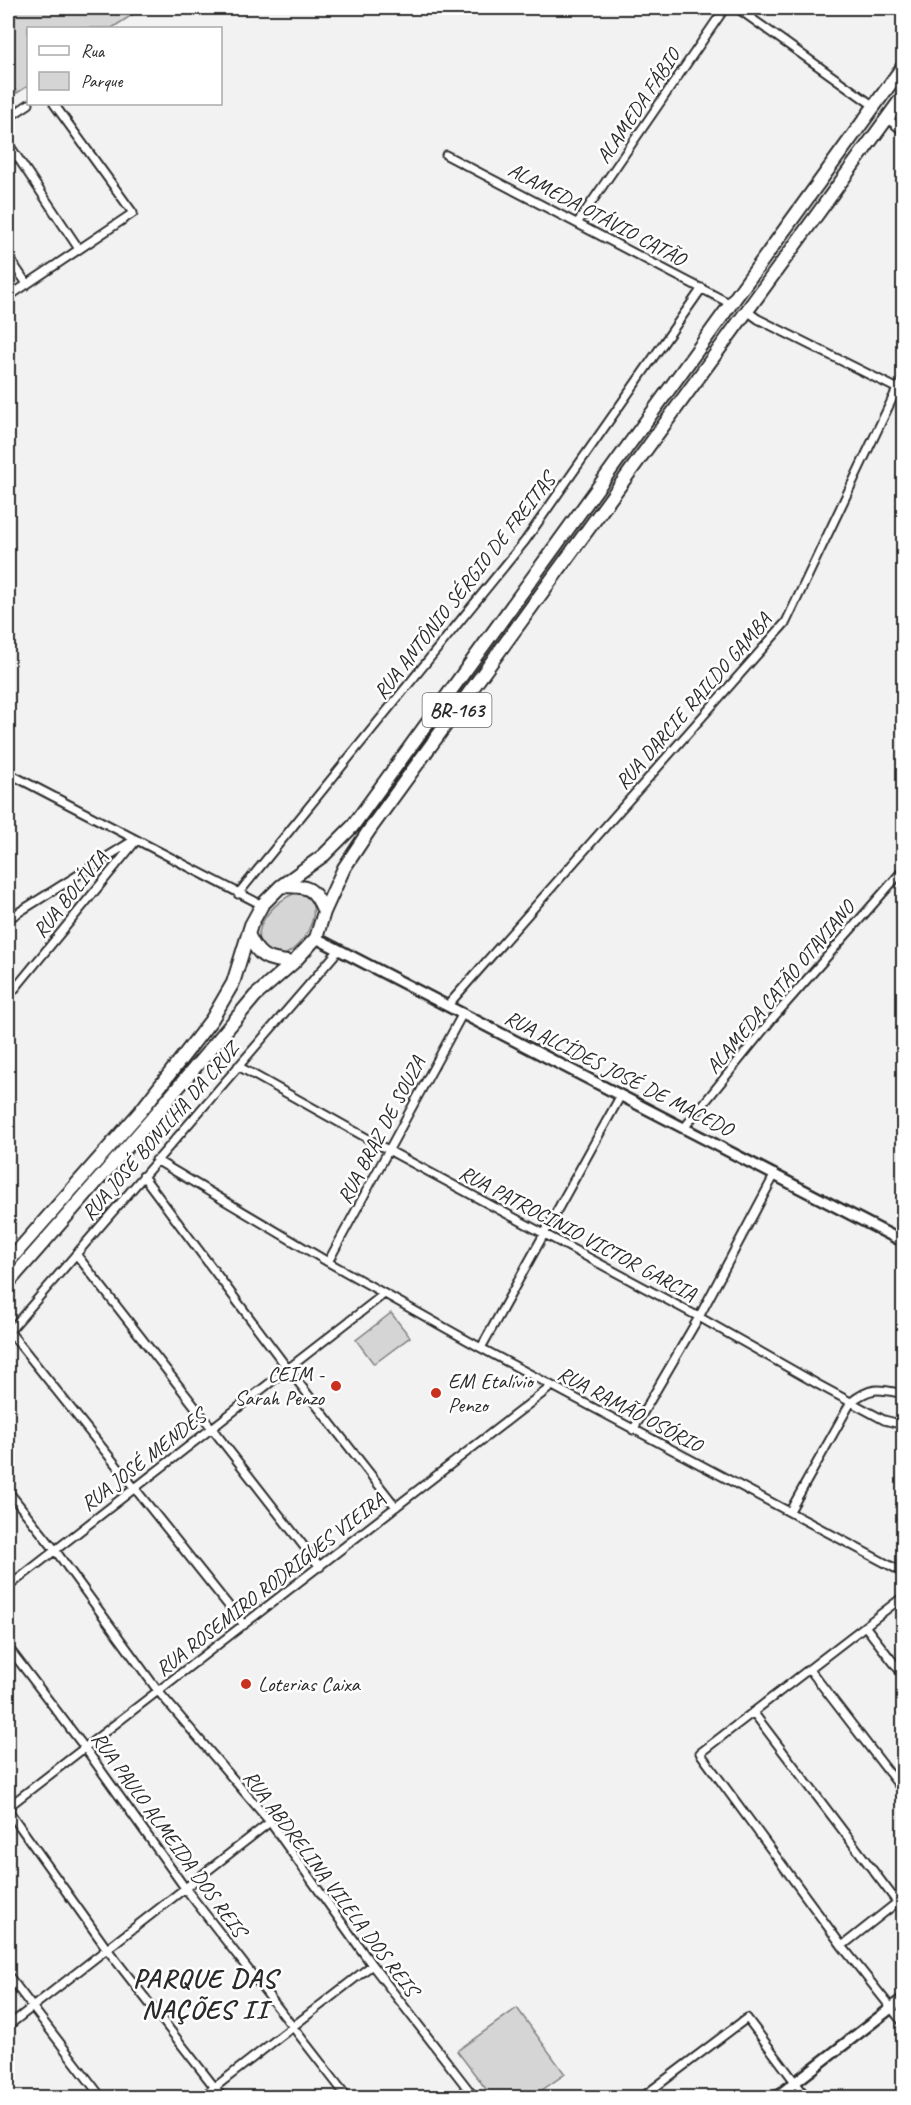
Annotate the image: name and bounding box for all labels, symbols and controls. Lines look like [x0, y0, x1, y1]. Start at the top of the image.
legend [27, 27, 222, 105]
text: Rua [81, 40, 106, 62]
street label: ALAMEDA FÁBIO [590, 42, 687, 168]
text: Parque [81, 70, 123, 92]
street label: ALAMEDA OTÁVIO CATÃO [504, 156, 692, 273]
street label: RUA ANTÔNIO SÉRGIO DE FREITAS [368, 465, 563, 704]
street label: RUA DARCIE RAILDO GAMBA [609, 606, 778, 795]
road number: BR-163 [422, 693, 492, 727]
street label: RUA BOLÍVIA [27, 845, 113, 943]
street label: ALAMEDA CATÃO OTAVIANO [700, 893, 862, 1079]
street label: RUA ALCÍDES JOSÉ DE MACEDO [501, 1004, 740, 1143]
street label: RUA JOSÉ BONILHA DA CRUZ [76, 1034, 246, 1225]
street label: RUA BRAZ DE SOUZA [331, 1051, 431, 1208]
street label: RUA PATROCINIO VICTOR GARCIA [455, 1159, 701, 1307]
street label: RUA RAMÃO OSÓRIO [553, 1360, 709, 1459]
place label: CEIM - Sarah Penzo [234, 1361, 326, 1411]
place label: EM Etalívio Penzo [448, 1368, 535, 1418]
marker: CEIM - Sarah Penzo [329, 1379, 343, 1393]
marker: EM Etalívio Penzo [429, 1386, 443, 1400]
street label: RUA JOSÉ MENDES [76, 1401, 213, 1517]
street label: RUA ROSEMIRO RODRIGUES VIEIRA [150, 1486, 390, 1682]
place label: Loterias Caixa [258, 1671, 362, 1697]
marker: Loterias Caixa [239, 1677, 253, 1691]
street label: RUA PAULO ALMEIDA DOS REIS [86, 1726, 254, 1945]
street label: RUA ABDRELINA VILELA DOS REIS [238, 1765, 427, 2004]
district label: PARQUE DAS NAÇÕES II [133, 1961, 281, 2026]

